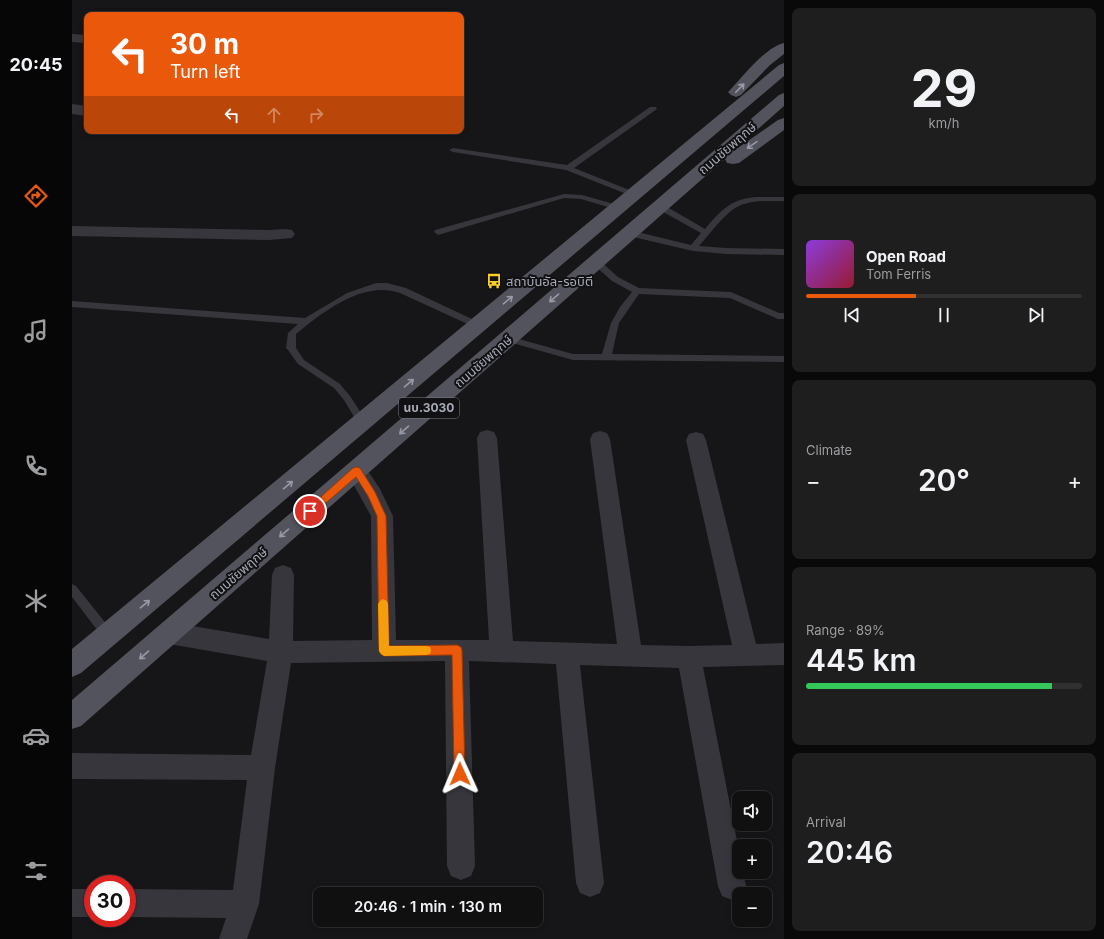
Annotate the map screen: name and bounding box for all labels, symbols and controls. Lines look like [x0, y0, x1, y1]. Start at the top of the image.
text: 30 m [170, 27, 239, 61]
icon: left [104, 28, 156, 80]
text: 20:45 [9, 54, 63, 75]
text: 29 [911, 57, 977, 120]
text: Turn left [170, 61, 240, 82]
one-way arrow [735, 83, 745, 93]
icon: left [221, 104, 243, 126]
icon: ahead [263, 104, 285, 126]
icon: right [305, 104, 327, 126]
text: km/h [929, 115, 959, 131]
street label: ถนนชัยพฤกษ์ [695, 118, 759, 178]
one-way arrow [747, 141, 758, 149]
icon: directions [22, 182, 50, 210]
text: Open Road [866, 247, 946, 266]
text: Tom Ferris [866, 266, 931, 282]
bus stop icon: สถาบันอัล-รอบิตี [485, 272, 503, 290]
place label: สถาบันอัล-รอบิตี [506, 273, 593, 289]
one-way arrow [549, 294, 560, 303]
one-way arrow [503, 295, 514, 304]
icon: previous [841, 304, 863, 326]
icon: pause [933, 304, 955, 326]
icon: next [1025, 304, 1047, 326]
icon: music [22, 317, 50, 345]
street label: ถนนชัยพฤกษ์ [451, 331, 515, 391]
one-way arrow [403, 379, 414, 388]
road number: นบ.3030 [399, 398, 459, 418]
one-way arrow [398, 425, 409, 434]
text: Climate [806, 442, 852, 458]
icon: phone [22, 452, 50, 480]
text: 20° [918, 462, 970, 498]
text: − [806, 468, 821, 494]
text: + [1067, 468, 1082, 494]
one-way arrow [282, 480, 293, 489]
pin [293, 494, 327, 528]
icon: arrive [299, 500, 321, 522]
one-way arrow [279, 529, 289, 538]
street label: ถนนชัยพฤกษ์ [206, 543, 270, 603]
icon: climate [22, 587, 50, 615]
one-way arrow [139, 599, 150, 608]
text: Range · 89% [806, 622, 885, 638]
text: 445 km [806, 642, 916, 678]
one-way arrow [139, 650, 149, 659]
icon: car [22, 722, 50, 750]
position arrow [439, 753, 481, 795]
map controls [732, 791, 772, 927]
button: sound [732, 791, 772, 831]
text: Arrival [806, 814, 846, 830]
text: 20:46 [806, 834, 893, 870]
button: + [732, 839, 772, 879]
icon: filters [22, 857, 50, 885]
speed limit sign: 30 [84, 875, 136, 927]
button: − [732, 887, 772, 927]
text: 20:46 · 1 min · 130 m [354, 897, 502, 916]

